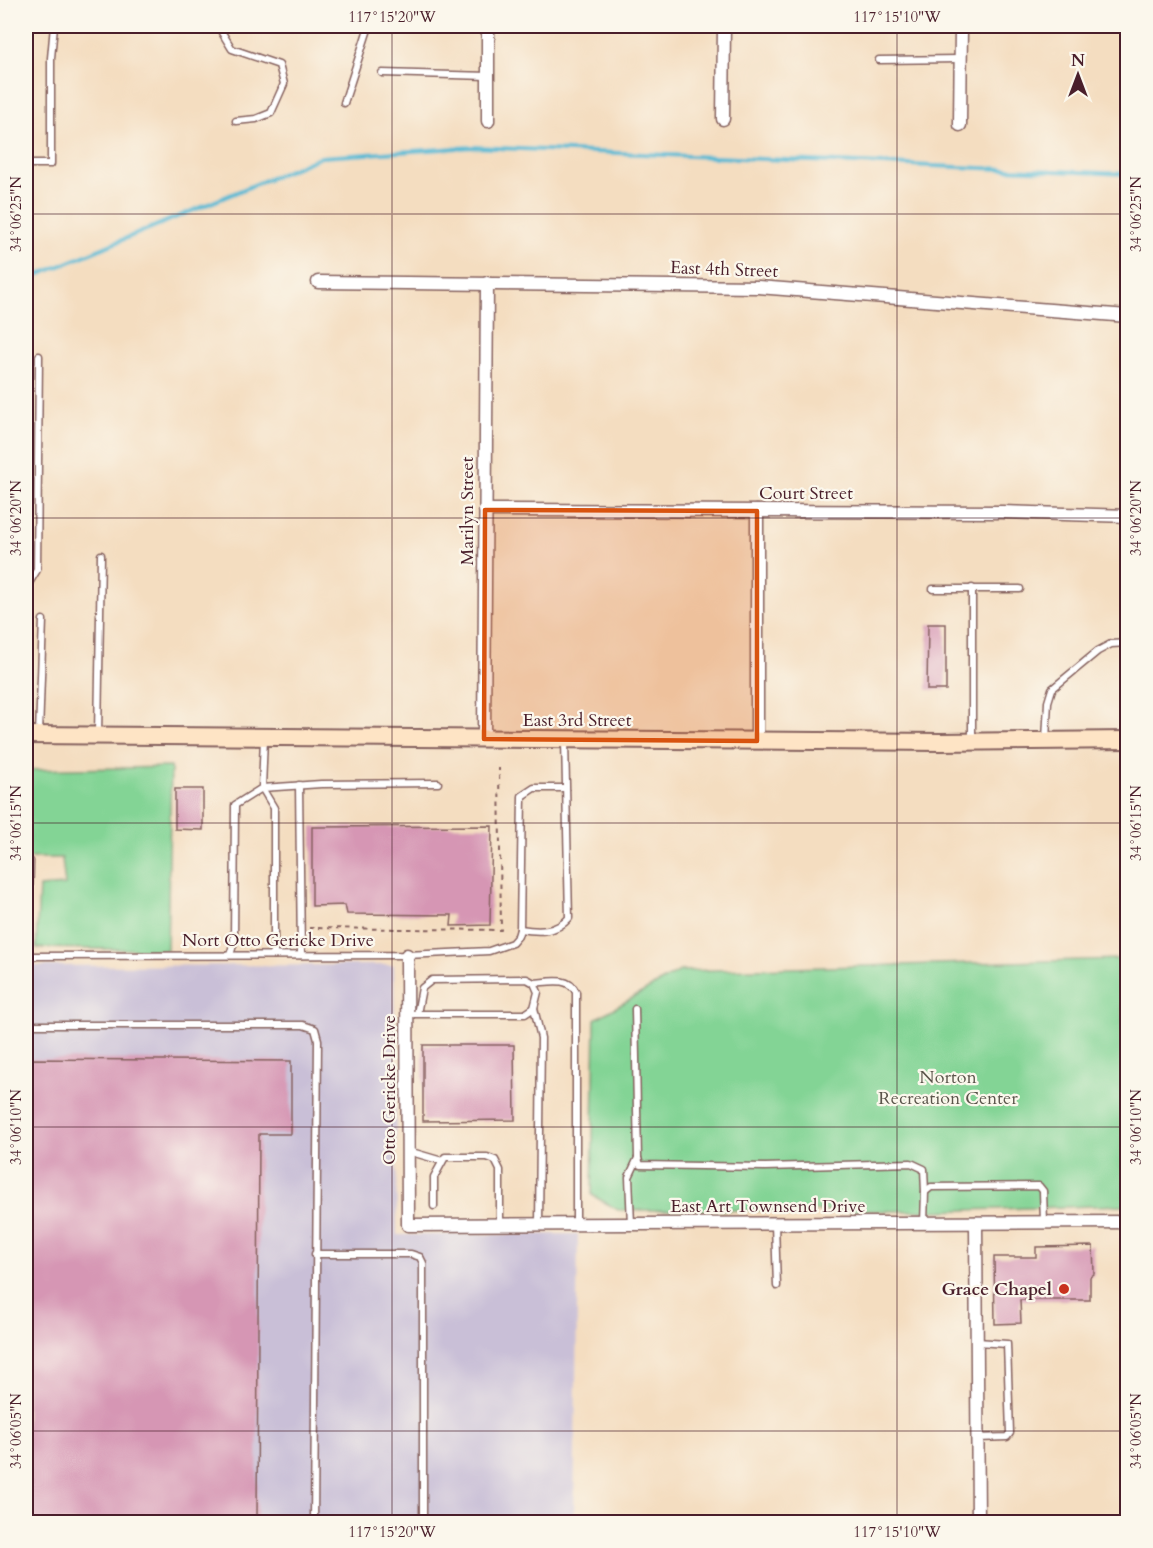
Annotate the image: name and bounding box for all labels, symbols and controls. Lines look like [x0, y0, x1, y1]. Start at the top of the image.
text: 117°15'20"W [348, 7, 436, 27]
text: 117°15'10"W [853, 7, 941, 27]
north arrow [1048, 45, 1108, 105]
text: N [1071, 50, 1085, 72]
text: 34°06'25"N [6, 176, 26, 252]
text: 34°06'25"N [1126, 176, 1146, 252]
street label: East 4th Street [669, 255, 779, 284]
street label: Marilyn Street [455, 456, 480, 565]
text: 34°06'20"N [6, 480, 26, 556]
text: 34°06'20"N [1126, 480, 1146, 556]
street label: Court Street [759, 481, 853, 506]
street label: East 3rd Street [523, 708, 632, 733]
text: 34°06'15"N [6, 785, 26, 861]
text: 34°06'15"N [1126, 785, 1146, 861]
street label: Nort Otto Gericke Drive [182, 928, 374, 953]
street label: Otto Gericke Drive [377, 1015, 402, 1165]
park label: Norton Recreation Center [878, 1065, 1018, 1111]
text: 34°06'10"N [6, 1089, 26, 1165]
text: 34°06'10"N [1126, 1089, 1146, 1165]
street label: East Art Townsend Drive [670, 1194, 866, 1219]
place label: Grace Chapel [941, 1277, 1052, 1302]
marker: Grace Chapel [1057, 1282, 1071, 1296]
text: 34°06'05"N [6, 1393, 26, 1469]
text: 34°06'05"N [1126, 1393, 1146, 1469]
text: 117°15'20"W [348, 1522, 436, 1542]
text: 117°15'10"W [853, 1522, 941, 1542]

